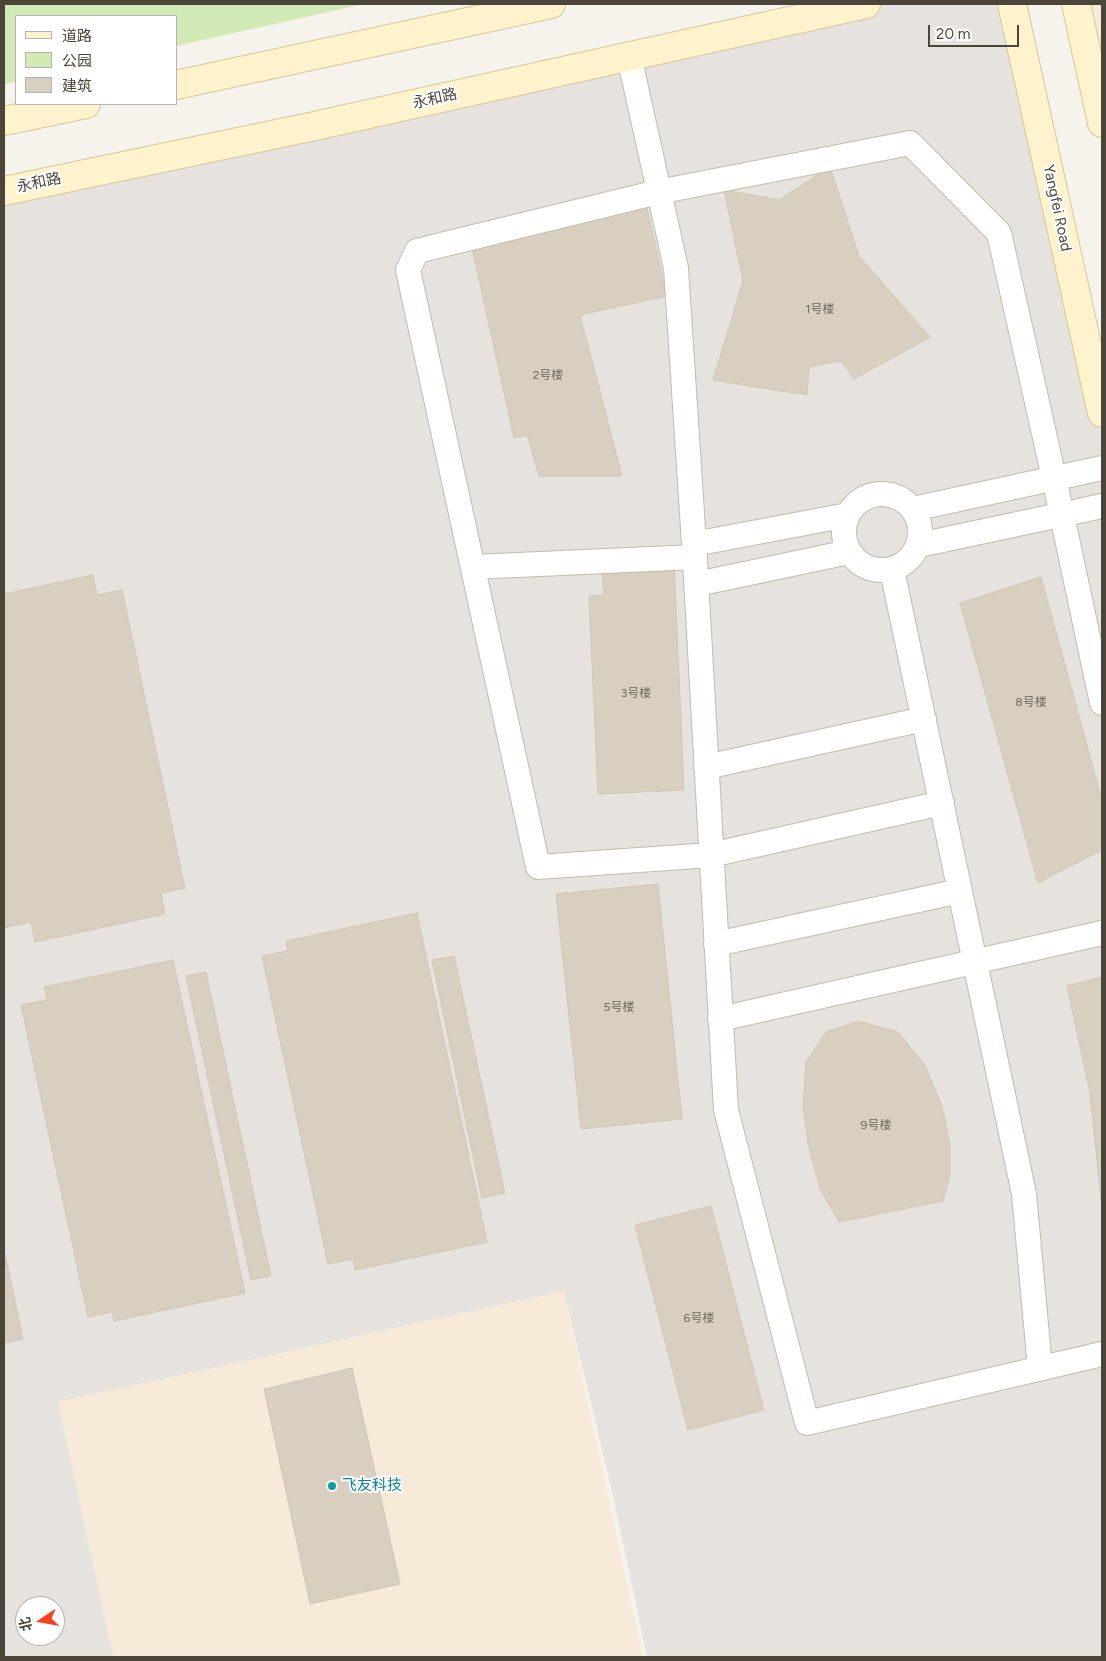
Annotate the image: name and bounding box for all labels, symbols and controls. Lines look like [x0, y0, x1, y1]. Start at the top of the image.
legend [15, 15, 178, 105]
scale bar [931, 15, 1022, 47]
text: 20 m [936, 25, 970, 43]
text: 道路 [62, 27, 92, 45]
text: 公园 [62, 52, 92, 70]
text: 建筑 [62, 77, 92, 95]
street label: 永和路 [411, 85, 459, 113]
street label: Yangfei Road [1039, 163, 1075, 253]
street label: 永和路 [15, 170, 63, 196]
house number: 1号楼 [806, 302, 834, 316]
house number: 2号楼 [533, 368, 563, 382]
house number: 3号楼 [621, 686, 651, 700]
house number: 8号楼 [1015, 695, 1047, 709]
house number: 5号楼 [604, 1000, 634, 1014]
house number: 9号楼 [861, 1118, 891, 1132]
house number: 6号楼 [684, 1311, 714, 1325]
place label: 飞友科技 [342, 1477, 402, 1495]
marker: 飞友科技 [326, 1480, 338, 1492]
north arrow [15, 1596, 65, 1646]
text: 北 [16, 1615, 36, 1633]

